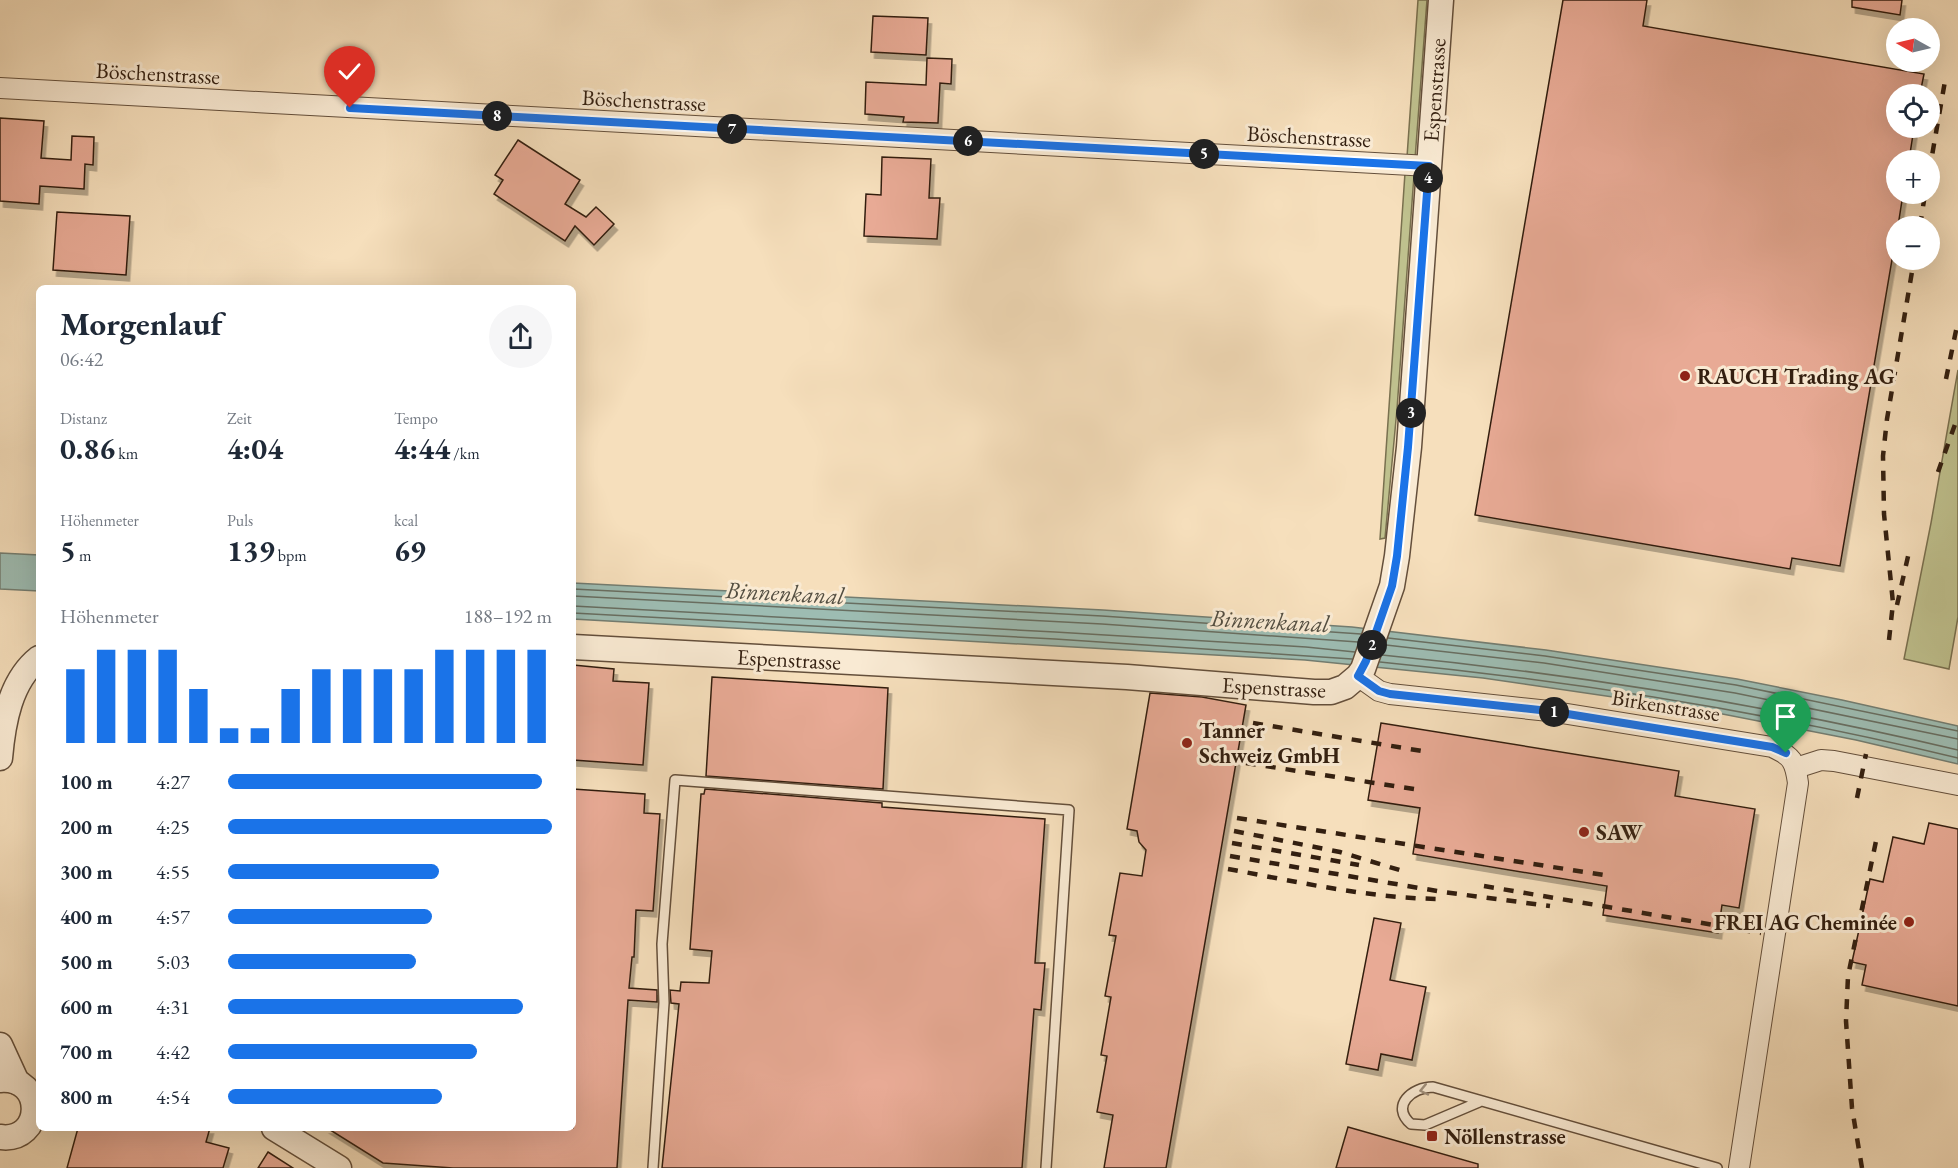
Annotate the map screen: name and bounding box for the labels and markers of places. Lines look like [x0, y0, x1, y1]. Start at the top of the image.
pin [324, 46, 375, 108]
pin: 8 [482, 101, 512, 131]
pin: 7 [717, 114, 747, 144]
pin: 6 [953, 126, 983, 156]
pin: 5 [1189, 139, 1219, 169]
pin: 4 [1413, 163, 1443, 193]
place label: RAUCH Trading AG [1697, 362, 1895, 391]
marker: RAUCH Trading AG [1678, 369, 1692, 383]
pin: 3 [1396, 398, 1426, 428]
pin: 2 [1357, 630, 1387, 660]
pin [1760, 691, 1811, 753]
pin: 1 [1539, 697, 1569, 727]
place label: Tanner Schweiz GmbH [1199, 716, 1340, 770]
marker: Tanner Schweiz GmbH [1180, 736, 1194, 750]
place label: SAW [1596, 818, 1643, 847]
marker: SAW [1577, 825, 1591, 839]
place label: FREI AG Cheminée [1714, 908, 1897, 937]
marker: FREI AG Cheminée [1902, 915, 1916, 929]
place label: Nöllenstrasse [1444, 1122, 1566, 1151]
marker: Nöllenstrasse [1425, 1129, 1439, 1143]

